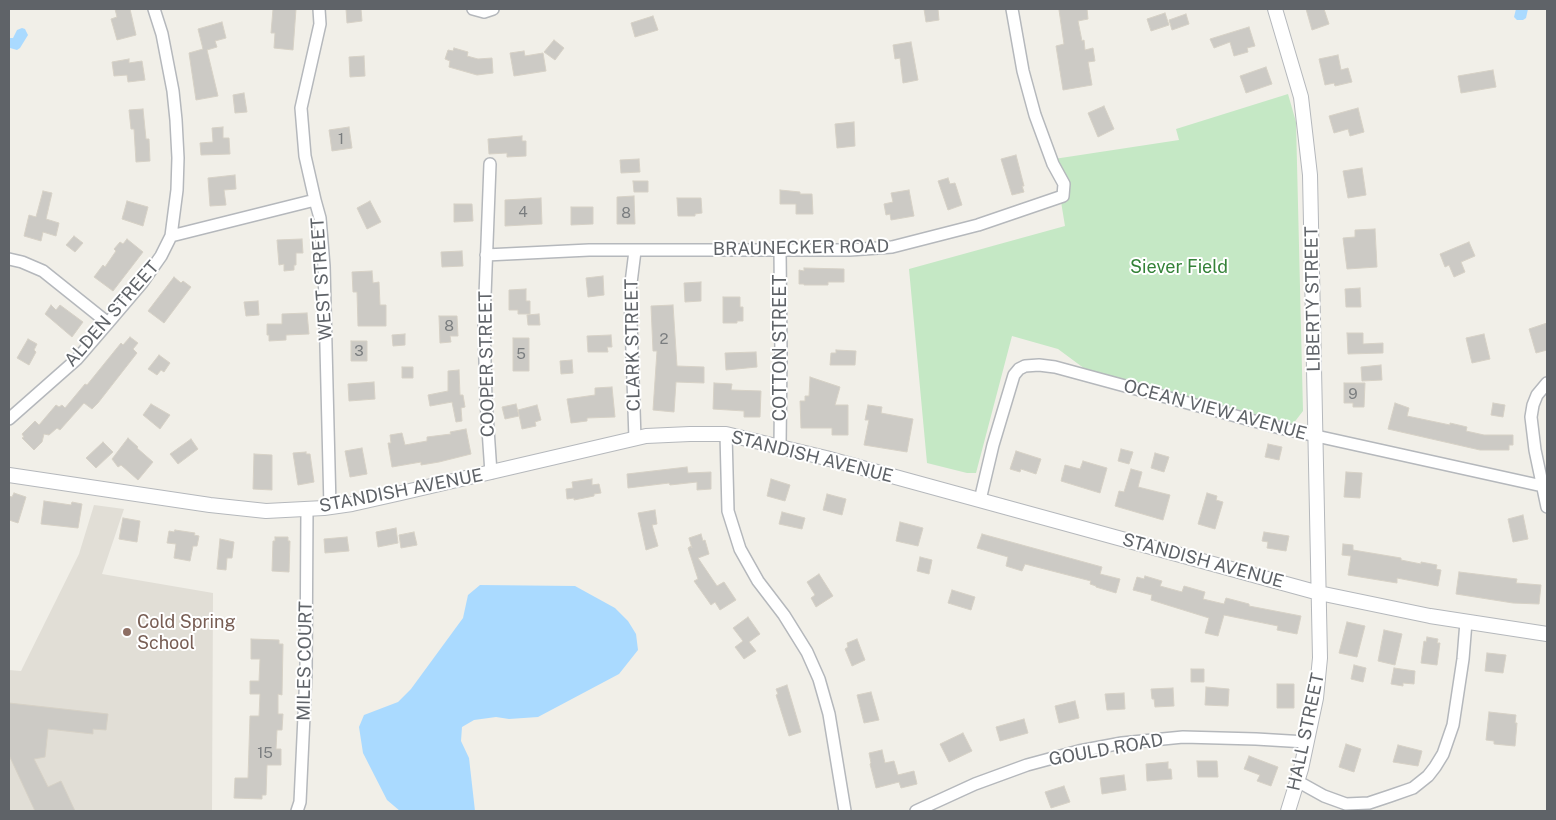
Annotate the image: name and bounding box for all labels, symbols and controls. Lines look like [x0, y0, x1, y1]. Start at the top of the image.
house number: 1 [338, 130, 344, 148]
house number: 4 [518, 203, 528, 221]
house number: 8 [621, 204, 631, 222]
street label: WEST STREET [307, 217, 337, 341]
street label: LIBERTY STREET [1301, 226, 1325, 372]
street label: BRAUNECKER ROAD [713, 236, 889, 260]
park label: Siever Field [1130, 256, 1228, 278]
street label: ALDEN STREET [60, 257, 164, 371]
street label: COTTON STREET [769, 275, 791, 421]
street label: CLARK STREET [621, 278, 645, 412]
street label: COOPER STREET [475, 291, 499, 437]
house number: 8 [444, 317, 454, 335]
house number: 2 [660, 330, 668, 348]
house number: 3 [354, 342, 364, 360]
house number: 5 [516, 345, 526, 363]
street label: OCEAN VIEW AVENUE [1121, 375, 1309, 445]
house number: 9 [1348, 385, 1358, 403]
street label: STANDISH AVENUE [729, 426, 895, 488]
street label: STANDISH AVENUE [317, 465, 485, 517]
street label: STANDISH AVENUE [1120, 529, 1286, 593]
street label: MILES COURT [293, 601, 317, 721]
place label: Cold Spring School [137, 611, 236, 654]
marker: Cold Spring School [121, 626, 133, 638]
street label: HALL STREET [1283, 671, 1329, 793]
street label: GOULD ROAD [1047, 729, 1165, 771]
house number: 15 [257, 744, 273, 762]

